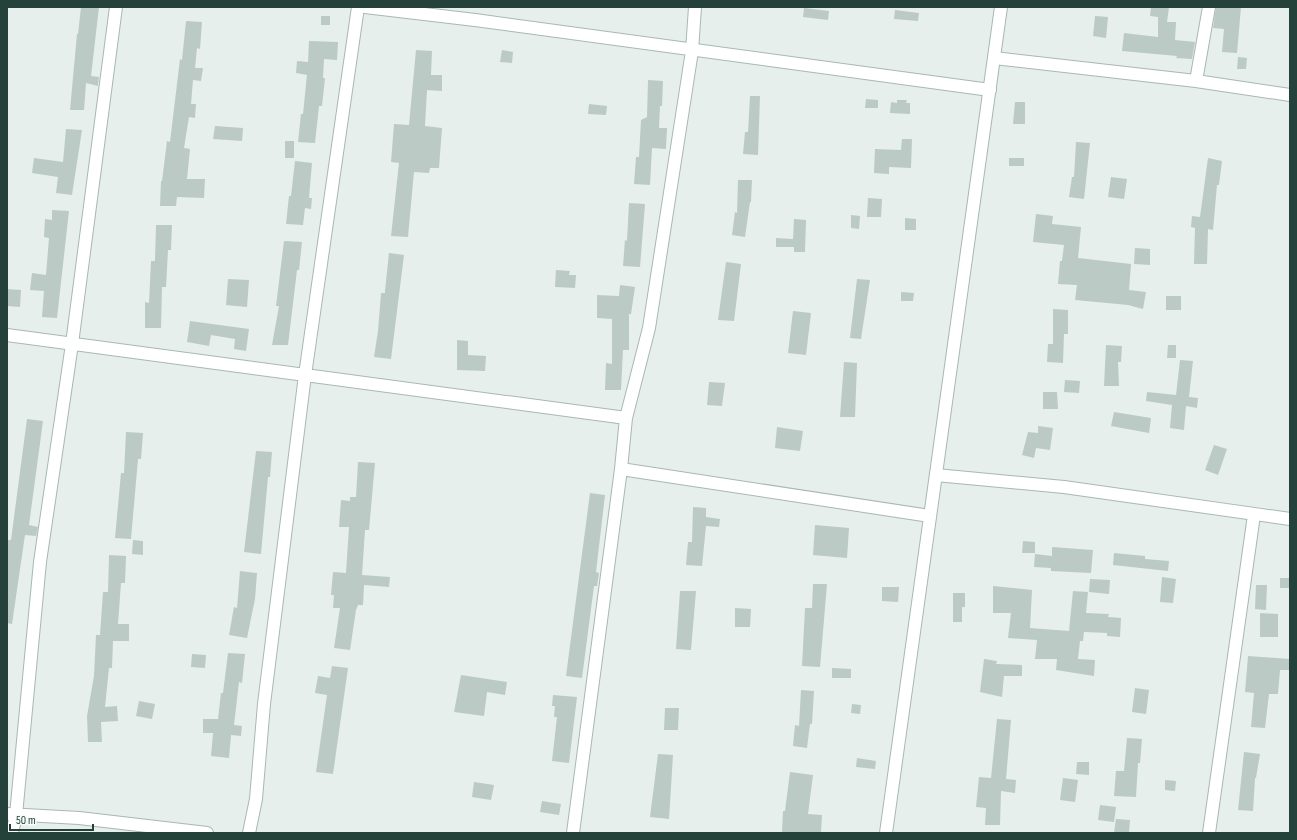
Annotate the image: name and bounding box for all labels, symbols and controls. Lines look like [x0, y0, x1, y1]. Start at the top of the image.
scale bar [10, 806, 93, 832]
text: 50 m [16, 813, 36, 828]

